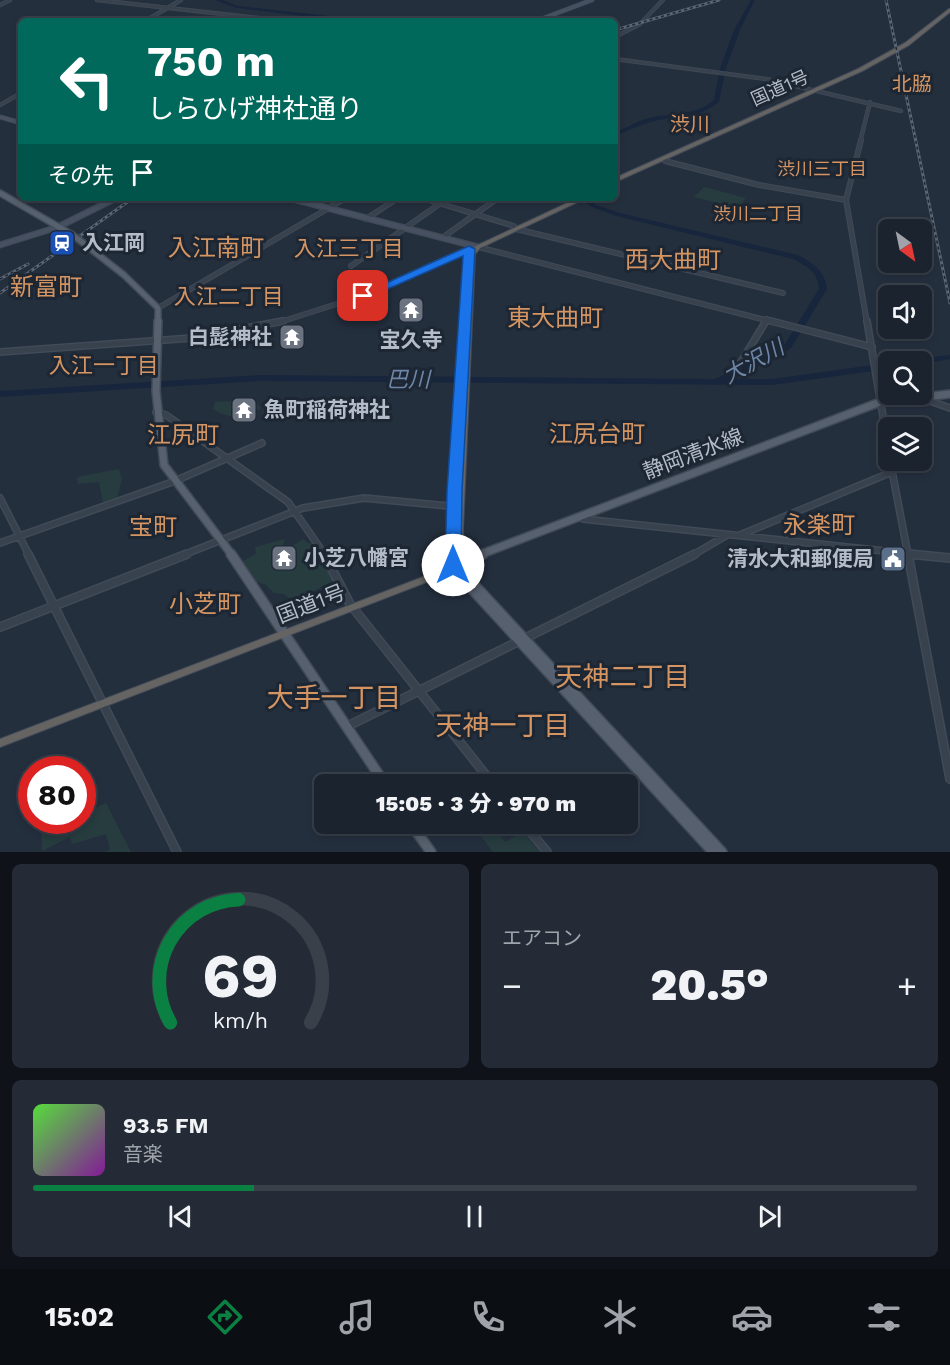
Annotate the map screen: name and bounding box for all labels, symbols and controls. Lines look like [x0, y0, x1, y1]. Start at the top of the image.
text: 750 m [147, 37, 275, 86]
icon: left [48, 42, 126, 120]
street label: 国道1号 [748, 66, 812, 110]
district label: 北脇 [892, 72, 932, 96]
text: しらひげ神社通り [147, 93, 363, 125]
district label: 渋川 [670, 112, 710, 136]
icon: arrive [126, 156, 159, 189]
district label: 渋川三丁目 [777, 158, 867, 179]
text: その先 [48, 163, 114, 188]
district label: 渋川二丁目 [713, 203, 803, 224]
north arrow [878, 219, 932, 273]
map controls [878, 219, 932, 471]
station icon: 入江岡 [47, 228, 77, 258]
place label: 入江岡 [82, 230, 145, 255]
district label: 入江南町 [168, 234, 264, 262]
district label: 入江三丁目 [294, 236, 404, 261]
district label: 西大曲町 [625, 246, 721, 274]
pin [337, 270, 388, 321]
district label: 新富町 [10, 273, 82, 301]
icon: arrive [346, 279, 379, 312]
district label: 入江二丁目 [174, 284, 284, 309]
button: sound [878, 285, 932, 339]
temple icon: 宝久寺 [396, 295, 426, 325]
district label: 東大曲町 [507, 304, 603, 332]
temple icon: 白髭神社 [277, 322, 307, 352]
place label: 白髭神社 [188, 324, 272, 349]
place label: 宝久寺 [380, 327, 443, 352]
water label: 大沢川 [718, 334, 790, 388]
button: search [878, 351, 932, 405]
district label: 入江一丁目 [49, 353, 159, 378]
water label: 巴川 [386, 367, 432, 392]
temple icon: 魚町稲荷神社 [229, 395, 259, 425]
place label: 魚町稲荷神社 [264, 397, 390, 422]
button: layers [878, 417, 932, 471]
district label: 江尻台町 [549, 420, 645, 448]
district label: 江尻町 [147, 421, 219, 449]
street label: 静岡清水線 [639, 423, 746, 484]
district label: 永楽町 [783, 511, 855, 539]
district label: 宝町 [129, 513, 177, 541]
position arrow [421, 533, 485, 597]
temple icon: 小芝八幡宮 [269, 543, 299, 573]
public building icon: 清水大和郵便局 [878, 544, 908, 574]
place label: 小芝八幡宮 [304, 545, 409, 570]
place label: 清水大和郵便局 [727, 546, 874, 571]
street label: 国道1号 [273, 579, 349, 628]
district label: 小芝町 [169, 590, 241, 618]
district label: 天神二丁目 [556, 661, 691, 693]
district label: 大手一丁目 [267, 682, 402, 714]
district label: 天神一丁目 [436, 710, 571, 742]
speed limit sign: 80 [18, 756, 96, 834]
text: 15:05 · 3 分 · 970 m [376, 791, 576, 816]
text: エアコン [502, 926, 582, 950]
text: 69 [202, 939, 279, 1012]
text: 20.5° [650, 958, 769, 1011]
text: − [502, 966, 522, 1005]
text: + [897, 966, 917, 1005]
text: km/h [213, 1008, 268, 1033]
text: 93.5 FM [123, 1113, 208, 1138]
text: 音楽 [123, 1142, 163, 1166]
icon: previous [164, 1200, 197, 1233]
icon: pause [458, 1200, 491, 1233]
icon: next [753, 1200, 786, 1233]
icon: directions [204, 1296, 246, 1338]
icon: music [336, 1296, 378, 1338]
icon: phone [467, 1296, 509, 1338]
icon: climate [599, 1296, 641, 1338]
icon: car [731, 1296, 773, 1338]
icon: filters [863, 1296, 905, 1338]
text: 15:02 [45, 1301, 114, 1333]

